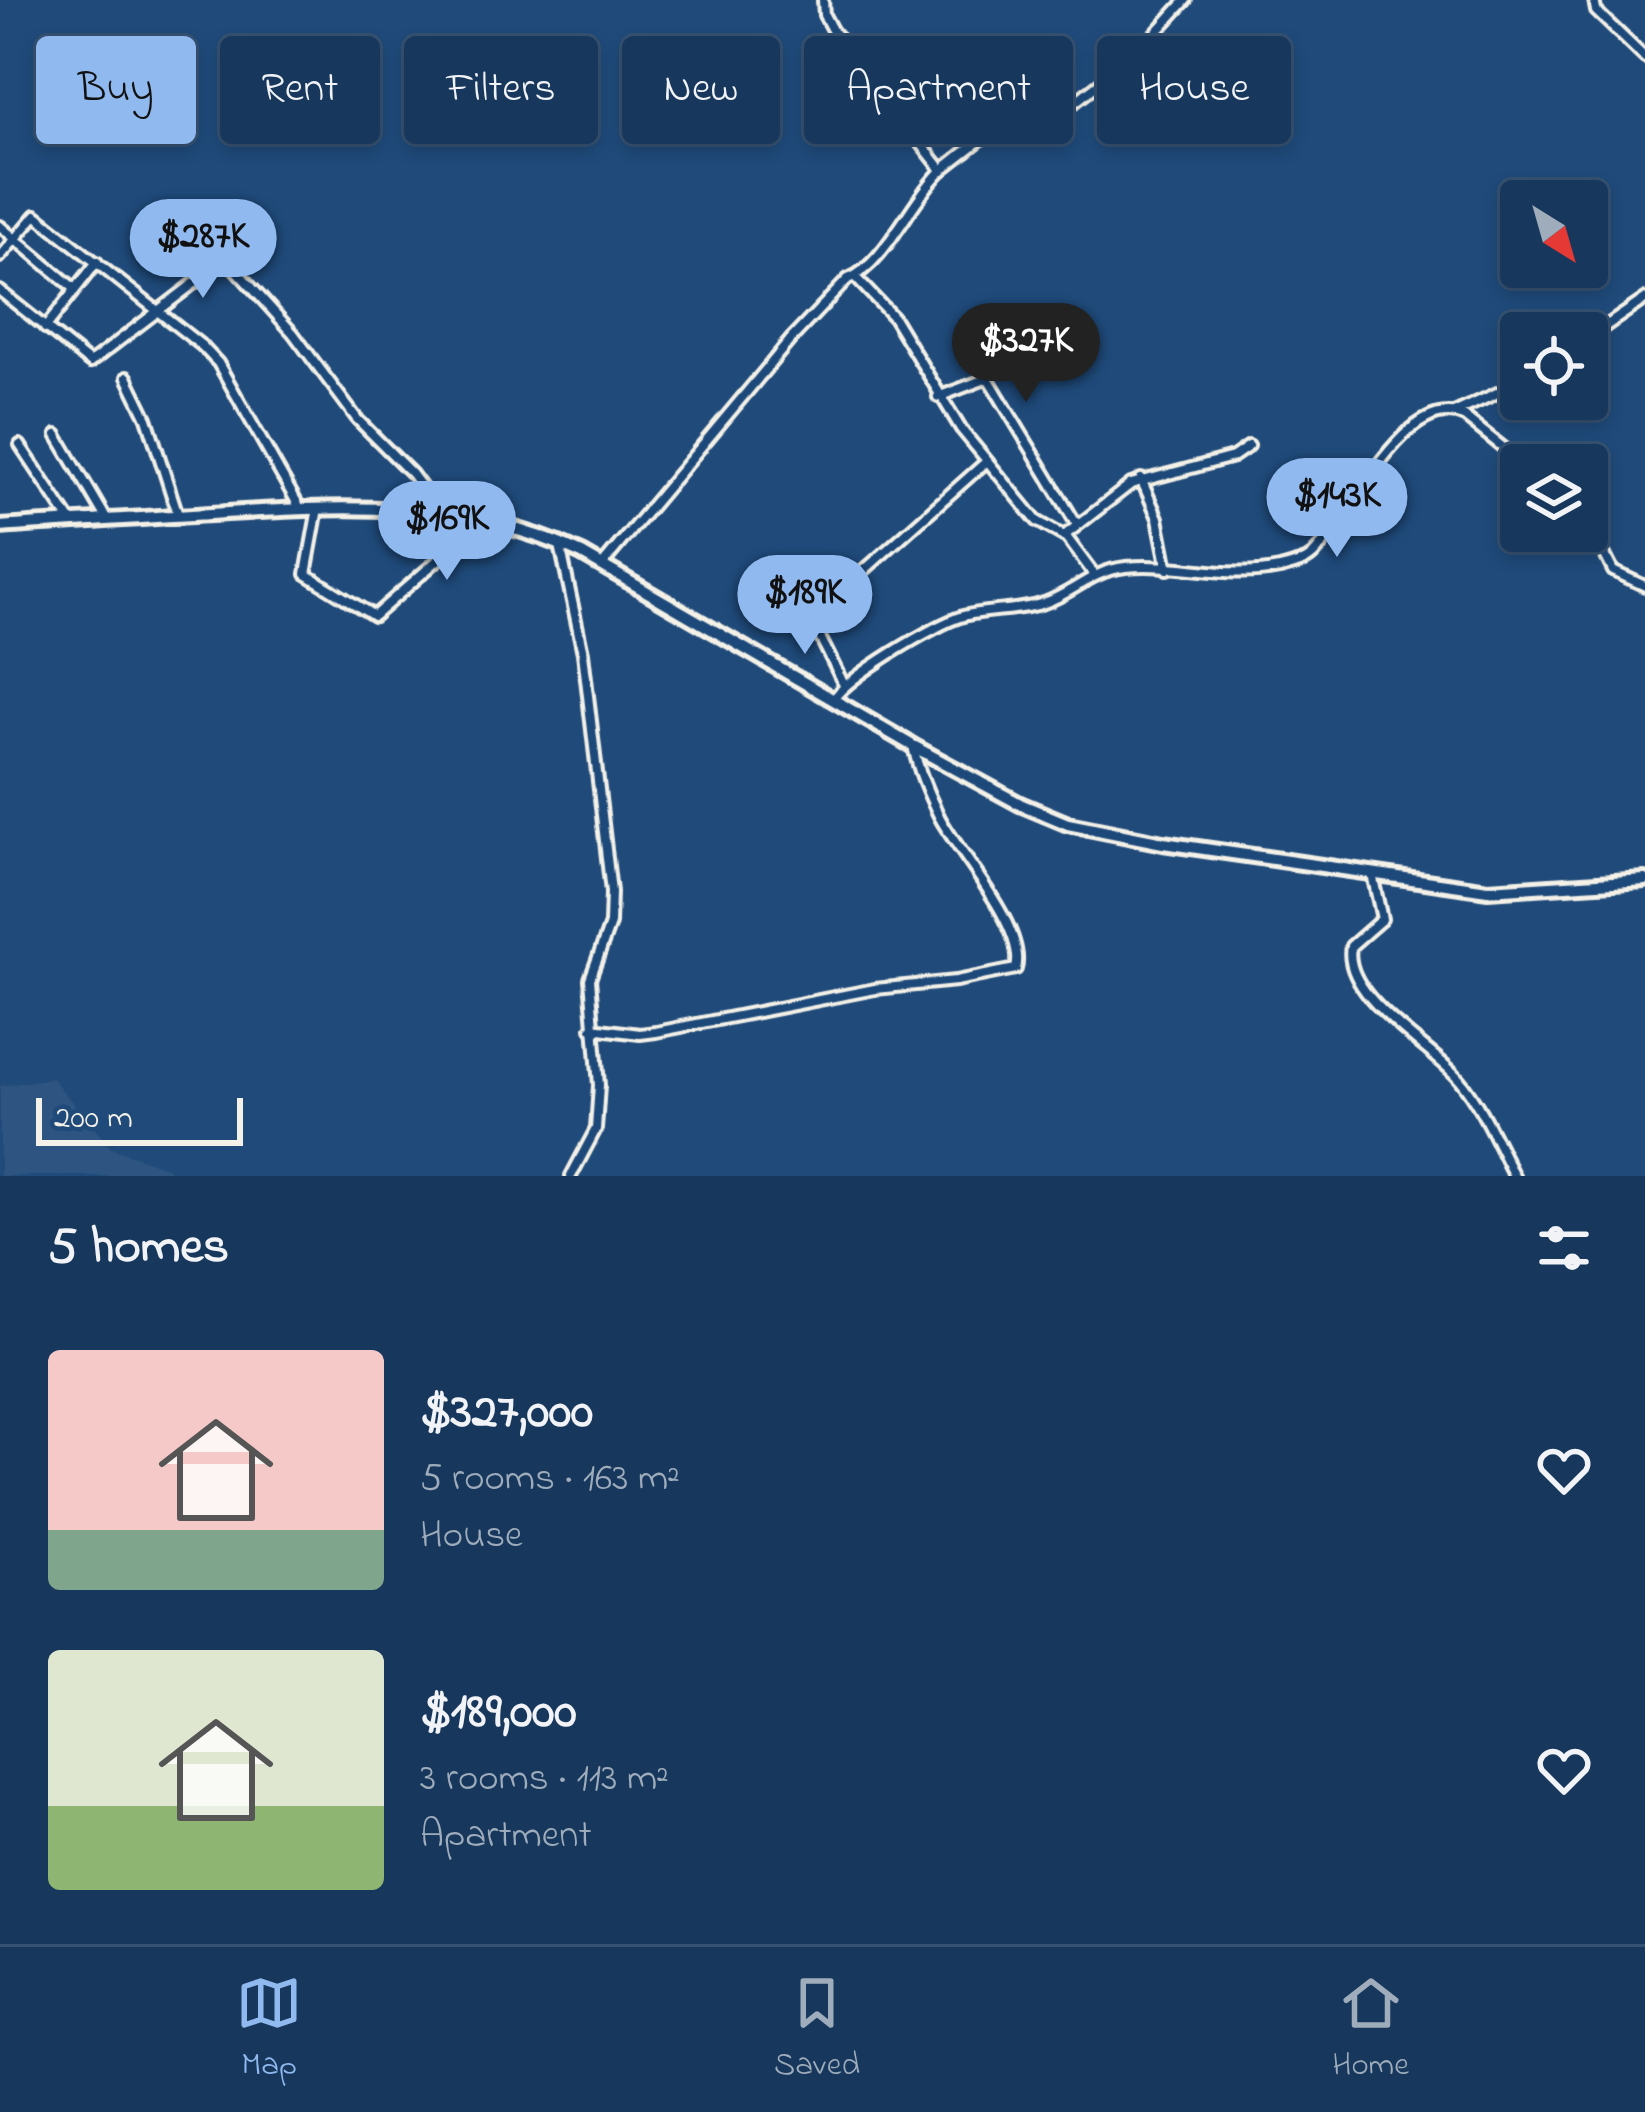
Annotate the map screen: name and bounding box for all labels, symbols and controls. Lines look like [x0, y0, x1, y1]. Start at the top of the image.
chip: Buy [36, 36, 196, 144]
chip: Rent [220, 36, 380, 144]
chip: Filters [404, 36, 598, 144]
chip: New [622, 36, 780, 144]
chip: Apartment [804, 36, 1073, 144]
chip: House [1097, 36, 1291, 144]
north arrow [1500, 180, 1608, 288]
map controls [1500, 180, 1608, 552]
pin: $287K [119, 199, 287, 301]
text: $287K [157, 209, 249, 266]
pin: $327K [942, 303, 1110, 405]
button: locate [1500, 312, 1608, 420]
text: $327K [979, 313, 1073, 370]
button: layers [1500, 444, 1608, 552]
pin: $143K [1253, 458, 1421, 560]
text: $143K [1293, 468, 1381, 525]
pin: $169K [363, 481, 531, 583]
text: $169K [405, 491, 489, 548]
pin: $189K [721, 555, 889, 657]
text: $189K [764, 565, 846, 622]
scale bar [36, 1092, 243, 1145]
text: 200 m [54, 1095, 133, 1143]
text: 5 homes [48, 1211, 229, 1286]
icon: filters [1531, 1215, 1597, 1281]
text: $327,000 [420, 1376, 593, 1451]
icon: home [144, 1398, 288, 1542]
icon: heart [1531, 1437, 1597, 1503]
text: 5 rooms · 163 m² [420, 1451, 680, 1508]
text: House [420, 1508, 522, 1565]
text: $189,000 [420, 1676, 576, 1751]
icon: home [144, 1698, 288, 1842]
icon: heart [1531, 1737, 1597, 1803]
text: 3 rooms · 113 m² [420, 1751, 669, 1808]
text: Apartment [420, 1808, 592, 1865]
tab: Map [236, 1970, 302, 2090]
tab: Saved [774, 1970, 860, 2090]
tab: Home [1332, 1970, 1409, 2090]

